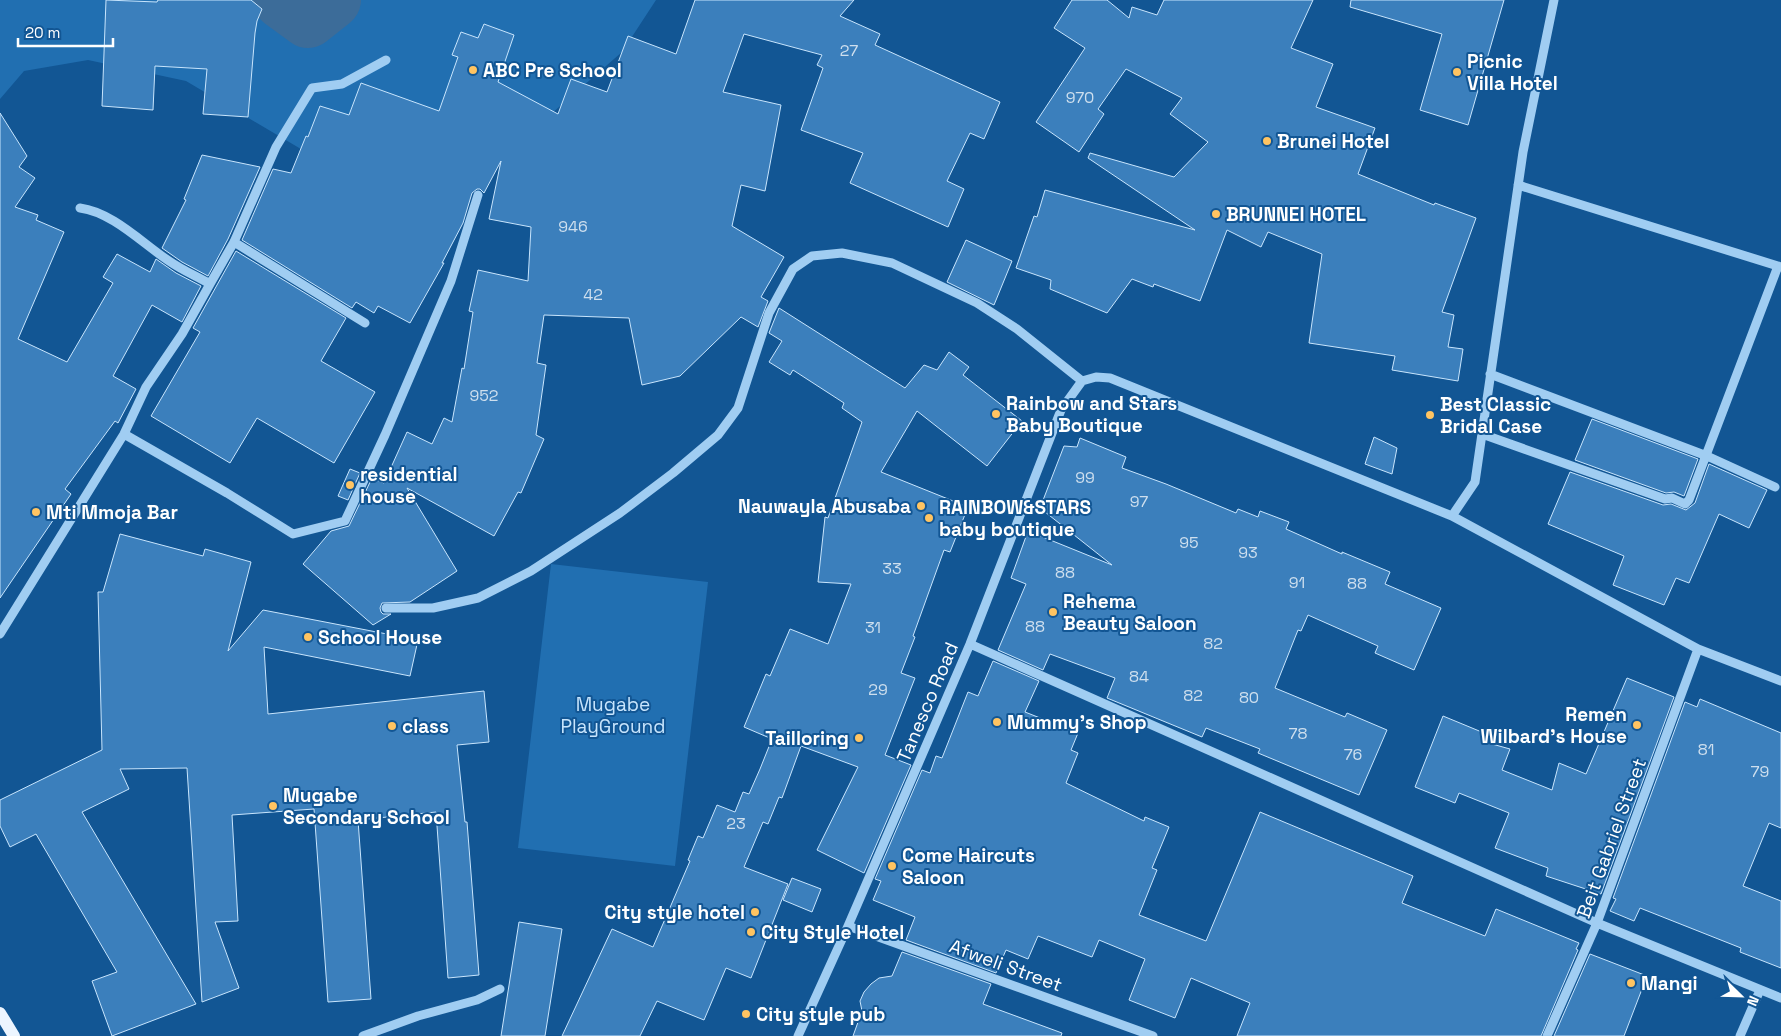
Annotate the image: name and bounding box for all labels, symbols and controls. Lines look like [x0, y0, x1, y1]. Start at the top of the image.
scale bar [18, 15, 112, 47]
text: 20 m [25, 23, 60, 42]
house number: 27 [840, 40, 858, 61]
place label: Picnic Villa Hotel [1467, 49, 1558, 96]
place label: ABC Pre School [483, 58, 622, 83]
marker: ABC Pre School [467, 64, 479, 76]
marker: Picnic Villa Hotel [1451, 66, 1463, 78]
house number: 970 [1066, 87, 1094, 108]
place label: Brunei Hotel [1277, 129, 1390, 154]
marker: Brunei Hotel [1261, 135, 1273, 147]
place label: BRUNNEI HOTEL [1226, 202, 1366, 227]
marker: BRUNNEI HOTEL [1210, 208, 1222, 220]
house number: 946 [558, 216, 588, 237]
house number: 42 [583, 284, 603, 305]
house number: 952 [470, 385, 498, 406]
place label: Rainbow and Stars Baby Boutique [1006, 391, 1177, 438]
place label: Best Classic Bridal Case [1440, 392, 1551, 439]
marker: Rainbow and Stars Baby Boutique [990, 408, 1002, 420]
marker: Best Classic Bridal Case [1424, 409, 1436, 421]
place label: residential house [360, 462, 457, 509]
house number: 99 [1075, 467, 1095, 488]
marker: residential house [344, 479, 356, 491]
house number: 97 [1130, 491, 1148, 512]
place label: Nauwayla Abusaba [738, 494, 911, 519]
place label: RAINBOW&STARS baby boutique [939, 495, 1091, 542]
place label: Mti Mmoja Bar [46, 500, 178, 525]
marker: Nauwayla Abusaba [915, 500, 927, 512]
marker: Mti Mmoja Bar [30, 506, 42, 518]
marker: RAINBOW&STARS baby boutique [923, 512, 935, 524]
house number: 95 [1179, 532, 1199, 553]
house number: 93 [1238, 542, 1258, 563]
house number: 33 [882, 558, 902, 579]
house number: 88 [1055, 562, 1075, 583]
house number: 91 [1289, 572, 1305, 593]
house number: 88 [1347, 573, 1367, 594]
place label: Rehema Beauty Saloon [1063, 589, 1197, 636]
marker: Rehema Beauty Saloon [1047, 606, 1059, 618]
house number: 88 [1025, 616, 1045, 637]
house number: 31 [865, 617, 881, 638]
place label: School House [318, 625, 442, 650]
marker: School House [302, 631, 314, 643]
house number: 82 [1203, 633, 1223, 654]
street label: Tanesco Road [891, 638, 964, 766]
house number: 84 [1129, 666, 1149, 687]
house number: 29 [868, 679, 888, 700]
house number: 82 [1183, 685, 1203, 706]
house number: 80 [1239, 687, 1259, 708]
park label: Mugabe PlayGround [560, 692, 666, 739]
place label: Remen Wilbard's House [1481, 702, 1627, 749]
place label: Mummy's Shop [1007, 710, 1147, 735]
place label: class [402, 714, 449, 739]
marker: Mummy's Shop [991, 716, 1003, 728]
marker: Remen Wilbard's House [1631, 719, 1643, 731]
marker: class [386, 720, 398, 732]
house number: 78 [1289, 723, 1308, 744]
place label: Tailloring [765, 726, 849, 751]
marker: Tailloring [853, 732, 865, 744]
house number: 81 [1698, 739, 1714, 760]
house number: 76 [1344, 744, 1362, 765]
street label: Beit Gabriel Street [1571, 755, 1652, 922]
house number: 79 [1751, 761, 1769, 782]
place label: Mugabe Secondary School [283, 783, 450, 830]
marker: Mugabe Secondary School [267, 800, 279, 812]
house number: 23 [726, 813, 746, 834]
place label: Come Haircuts Saloon [902, 843, 1035, 890]
marker: Come Haircuts Saloon [886, 860, 898, 872]
place label: City style hotel [604, 900, 745, 925]
marker: City style hotel [749, 906, 761, 918]
place label: City Style Hotel [761, 920, 904, 945]
marker: City Style Hotel [745, 926, 757, 938]
street label: Afweli Street [946, 933, 1066, 997]
place label: Mangi [1641, 971, 1698, 996]
north arrow [1716, 971, 1766, 1021]
marker: Mangi [1625, 977, 1637, 989]
text: N [1743, 993, 1763, 1009]
place label: City style pub [756, 1002, 885, 1027]
marker: City style pub [740, 1008, 752, 1020]

